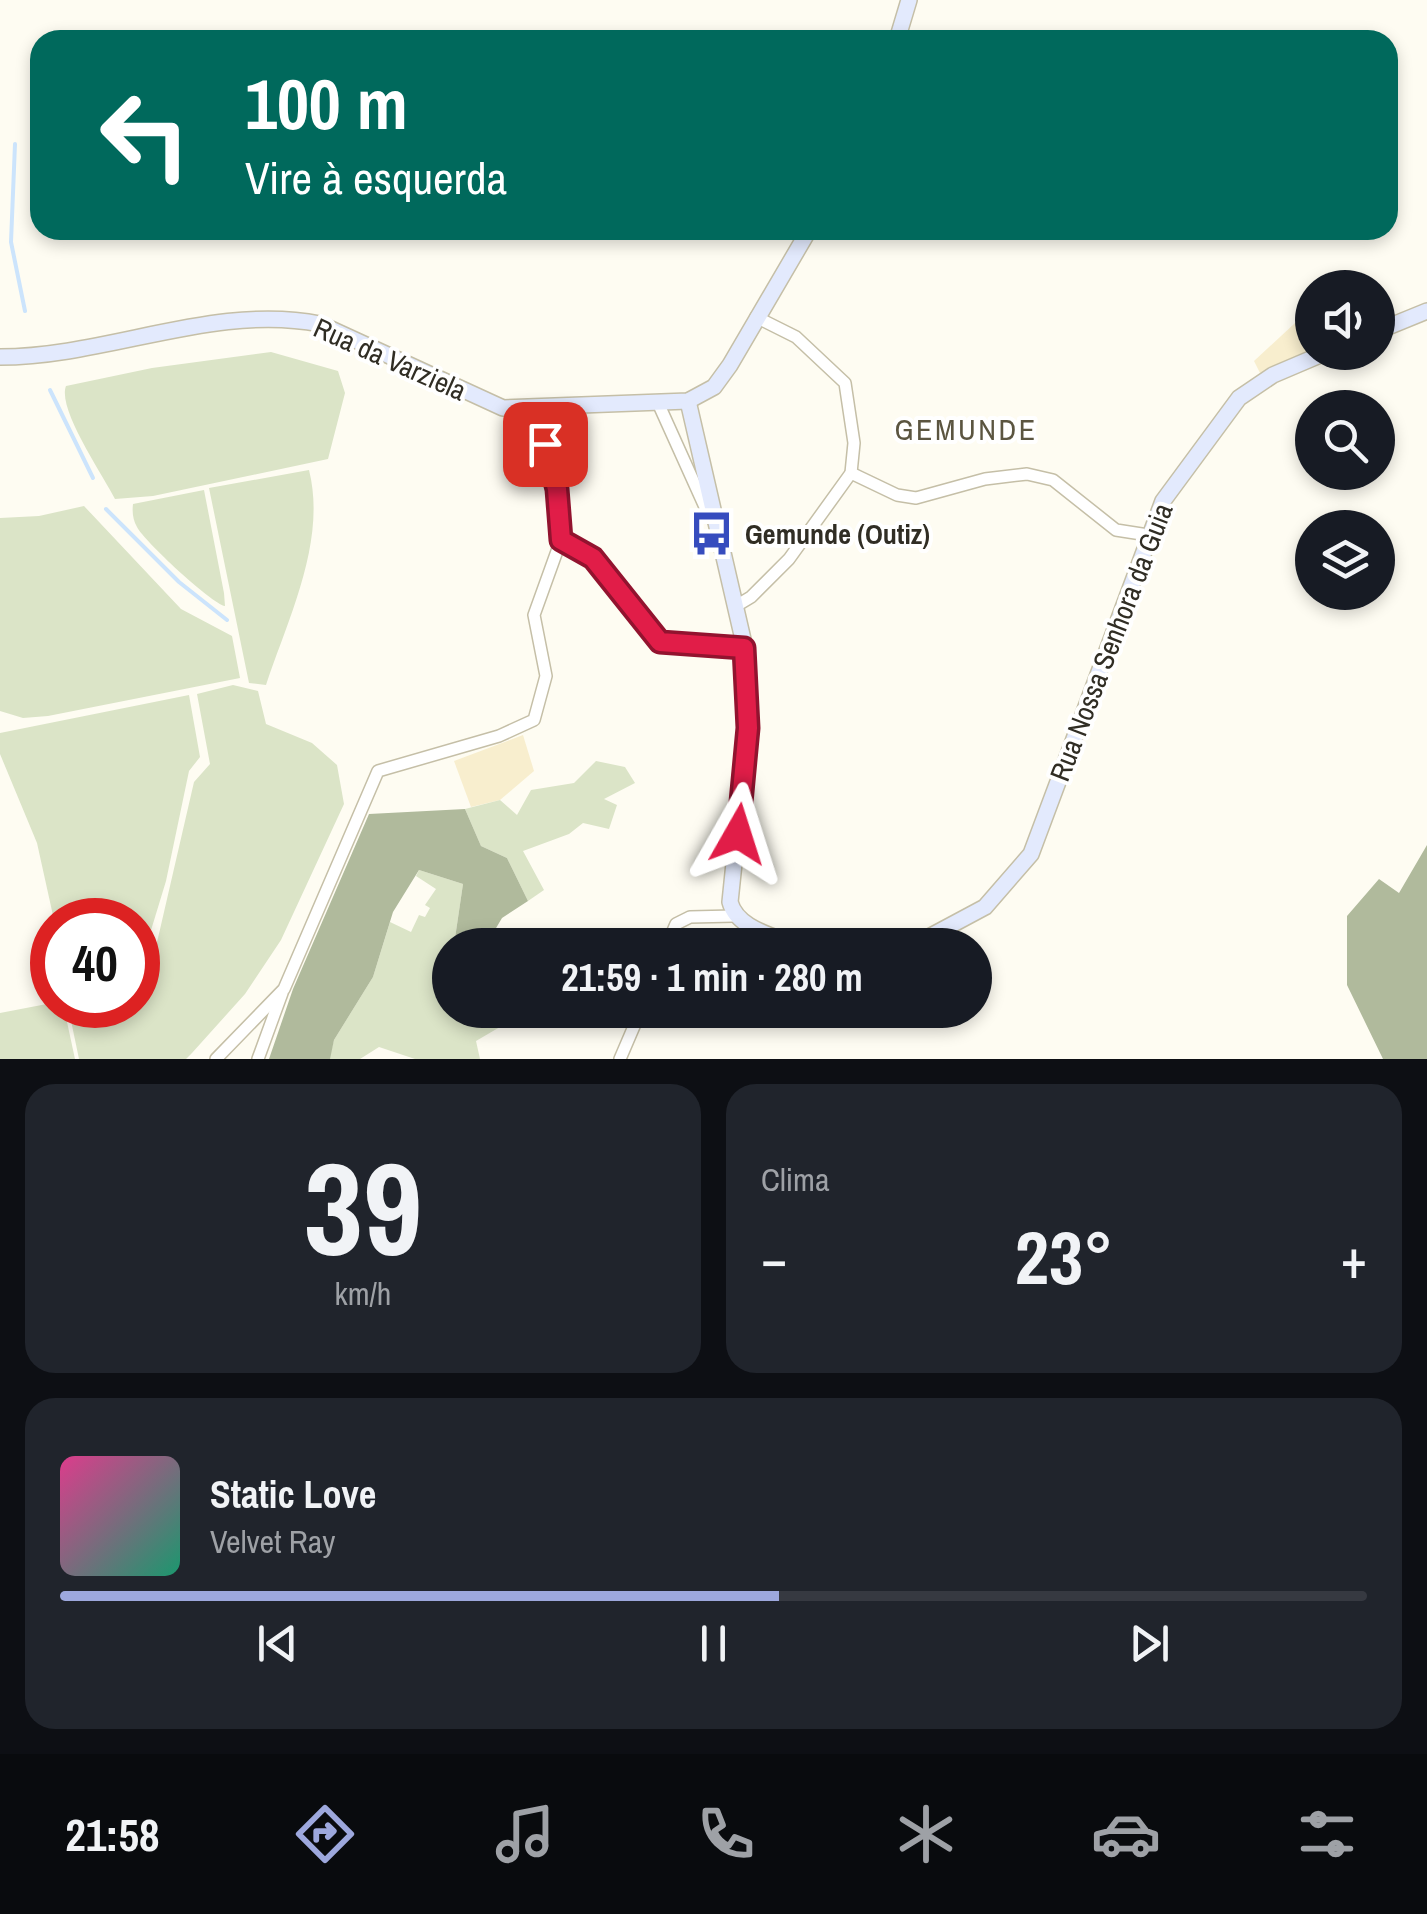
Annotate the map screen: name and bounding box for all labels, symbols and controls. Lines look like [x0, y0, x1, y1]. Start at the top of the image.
text: 100 m [245, 57, 408, 151]
icon: left [80, 70, 210, 200]
text: Vire à esquerda [245, 147, 507, 208]
map controls [1295, 270, 1395, 610]
button: sound [1295, 270, 1395, 370]
street label: Rua da Varziela [308, 308, 472, 410]
button: search [1295, 390, 1395, 490]
pin [503, 402, 588, 487]
district label: GEMUNDE [894, 409, 1038, 449]
icon: arrive [518, 417, 573, 472]
street label: Rua Nossa Senhora da Guia [1040, 497, 1182, 786]
bus stop icon: Gemunde (Outiz) [688, 510, 736, 558]
button: layers [1295, 510, 1395, 610]
place label: Gemunde (Outiz) [745, 515, 930, 553]
position arrow [686, 782, 790, 886]
speed limit sign: 40 [30, 898, 160, 1028]
text: 21:59 · 1 min · 280 m [561, 952, 863, 1003]
text: 39 [304, 1119, 422, 1295]
text: Clima [761, 1158, 830, 1201]
text: 23° [1015, 1206, 1113, 1307]
text: − [761, 1221, 787, 1295]
text: + [1341, 1221, 1367, 1295]
text: km/h [335, 1272, 391, 1315]
text: Static Love [210, 1469, 376, 1520]
text: Velvet Ray [210, 1520, 335, 1563]
icon: previous [250, 1616, 305, 1671]
icon: pause [686, 1616, 741, 1671]
icon: next [1122, 1616, 1177, 1671]
icon: directions [290, 1799, 360, 1869]
icon: music [490, 1799, 560, 1869]
icon: phone [691, 1799, 761, 1869]
icon: climate [891, 1799, 961, 1869]
icon: car [1091, 1799, 1161, 1869]
icon: filters [1292, 1799, 1362, 1869]
text: 21:58 [65, 1804, 160, 1865]

